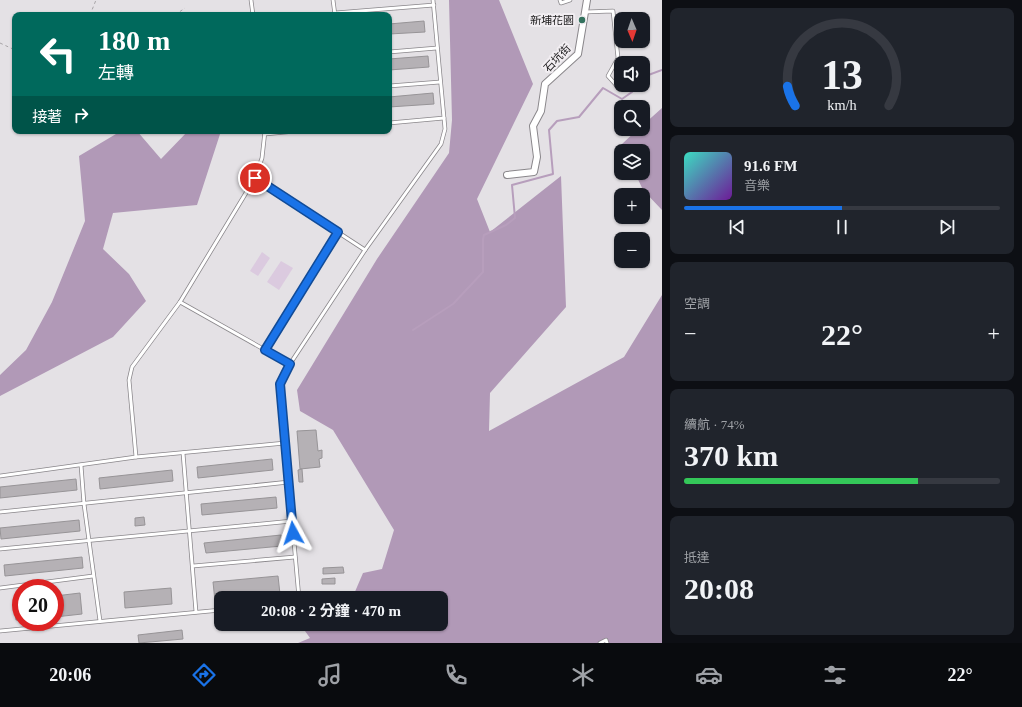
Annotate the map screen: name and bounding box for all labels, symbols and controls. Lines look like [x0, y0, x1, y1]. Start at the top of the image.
north arrow [614, 12, 650, 48]
map controls [614, 12, 650, 268]
place label: 新埔花園 [530, 14, 574, 26]
marker: 新埔花園 [577, 15, 587, 25]
text: 180 m [98, 25, 170, 56]
icon: left [32, 28, 84, 80]
street label: 石坑街 [541, 42, 573, 74]
text: 13 [821, 51, 863, 97]
button: sound [614, 56, 650, 92]
text: 左轉 [98, 63, 134, 83]
text: km/h [827, 96, 857, 112]
button: search [614, 100, 650, 136]
icon: right [70, 104, 92, 126]
text: 接著 [32, 109, 62, 125]
button: layers [614, 144, 650, 180]
text: 91.6 FM [744, 158, 797, 174]
pin [238, 161, 272, 195]
icon: arrive [244, 167, 266, 189]
text: 音樂 [744, 178, 770, 193]
button: + [614, 188, 650, 224]
icon: previous [726, 216, 748, 238]
icon: pause [831, 216, 853, 238]
icon: next [936, 216, 958, 238]
button: − [614, 232, 650, 268]
text: 空調 [684, 296, 710, 311]
text: 22° [821, 318, 863, 351]
text: − [684, 321, 696, 346]
text: + [988, 321, 1000, 346]
text: 續航 · 74% [684, 417, 745, 432]
text: 370 km [684, 439, 778, 472]
position arrow [272, 512, 314, 554]
text: 抵達 [684, 550, 710, 565]
text: 20:08 [684, 572, 754, 605]
speed limit sign: 20 [12, 579, 64, 631]
text: 20:08 · 2 分鐘 · 470 m [261, 603, 401, 619]
icon: directions [190, 661, 218, 689]
icon: music [316, 661, 344, 689]
icon: phone [442, 661, 470, 689]
icon: climate [569, 661, 597, 689]
icon: car [695, 661, 723, 689]
icon: filters [821, 661, 849, 689]
text: 20:06 [49, 665, 91, 685]
text: 22° [948, 665, 973, 685]

